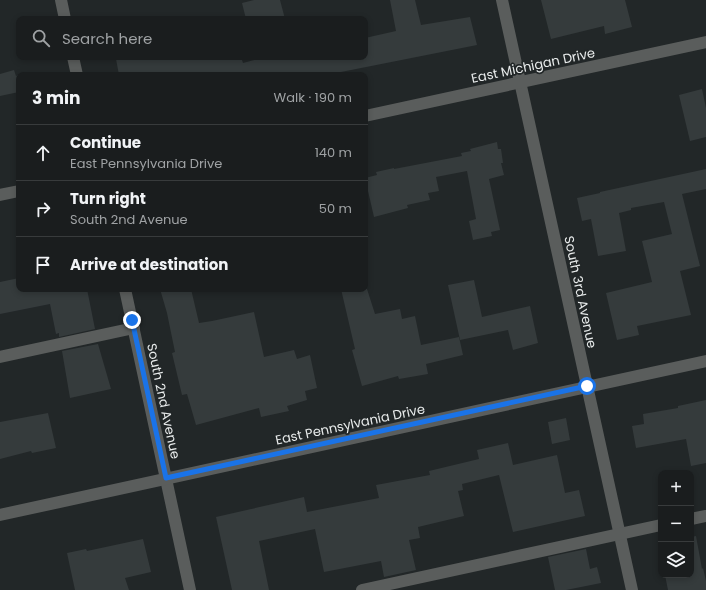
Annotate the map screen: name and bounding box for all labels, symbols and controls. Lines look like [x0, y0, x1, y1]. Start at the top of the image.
search box [16, 16, 368, 60]
icon: search [30, 27, 52, 49]
text: Search here [62, 28, 152, 49]
street label: East Michigan Drive [469, 43, 597, 88]
text: 3 min [32, 86, 80, 110]
text: Walk · 190 m [274, 88, 352, 107]
text: Continue [70, 132, 141, 153]
icon: ahead [32, 142, 54, 164]
text: 140 m [315, 143, 352, 162]
text: East Pennsylvania Drive [70, 154, 222, 173]
text: Turn right [70, 188, 146, 209]
icon: right [32, 198, 54, 220]
text: 50 m [319, 199, 352, 218]
text: South 2nd Avenue [70, 210, 188, 229]
street label: South 3rd Avenue [559, 234, 602, 350]
icon: arrive [32, 254, 54, 276]
text: Arrive at destination [70, 254, 228, 275]
route end [123, 311, 141, 329]
street label: South 2nd Avenue [142, 342, 185, 461]
route start [578, 377, 596, 395]
street label: East Pennsylvania Drive [274, 399, 427, 450]
map controls [658, 470, 694, 578]
button: + [658, 470, 694, 506]
button: − [658, 506, 694, 542]
button: layers [658, 542, 694, 578]

